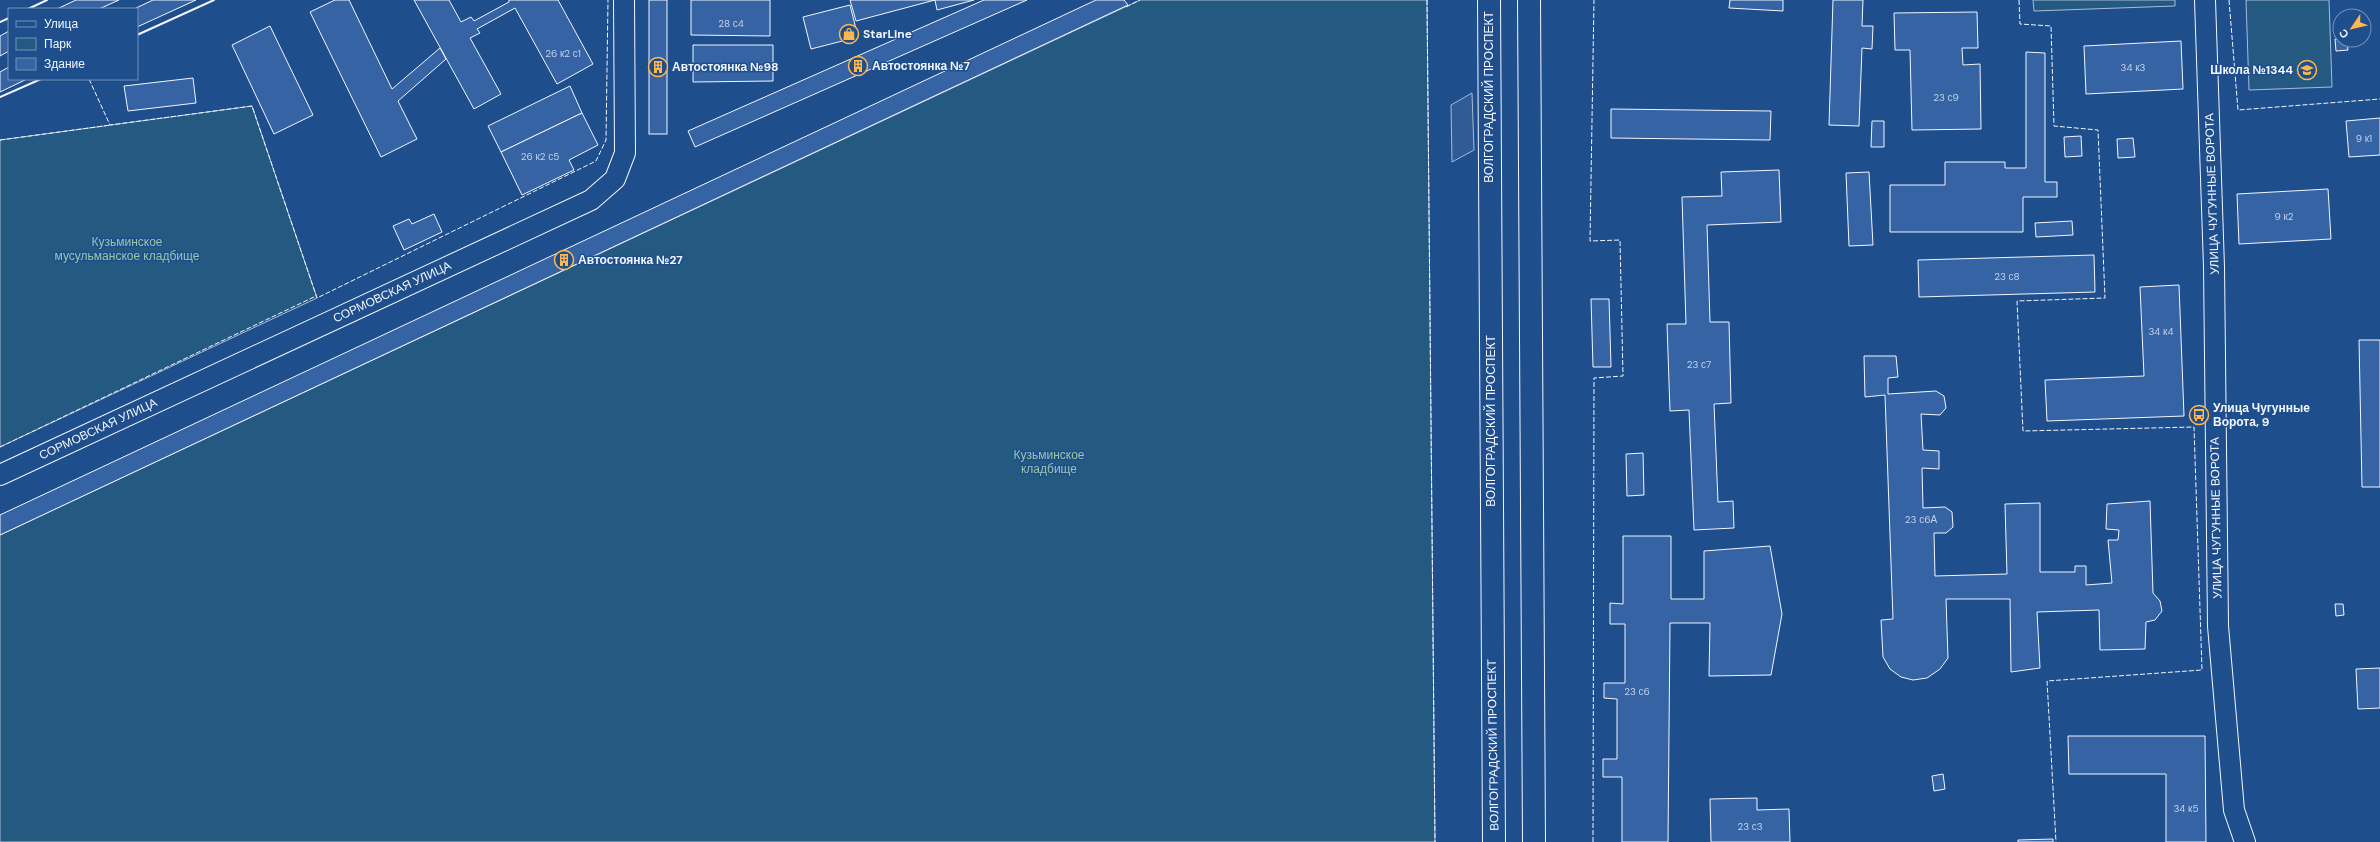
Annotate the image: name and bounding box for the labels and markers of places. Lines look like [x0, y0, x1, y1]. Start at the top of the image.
shop icon: StarLine [838, 23, 860, 45]
place label: StarLine [863, 26, 912, 42]
building icon: Автостоянка №7 [847, 55, 869, 77]
building icon: Автостоянка №98 [647, 56, 669, 78]
place label: Автостоянка №7 [872, 58, 970, 74]
place label: Автостоянка №98 [672, 59, 779, 75]
school or university icon: Школа №1344 [2296, 59, 2318, 81]
place label: Школа №1344 [2210, 62, 2293, 78]
building icon: Автостоянка №27 [553, 249, 575, 271]
place label: Автостоянка №27 [578, 252, 683, 268]
place label: Улица Чугунные Ворота, 9 [2213, 400, 2310, 430]
bus stop icon: Улица Чугунные Ворота, 9 [2188, 404, 2210, 426]

